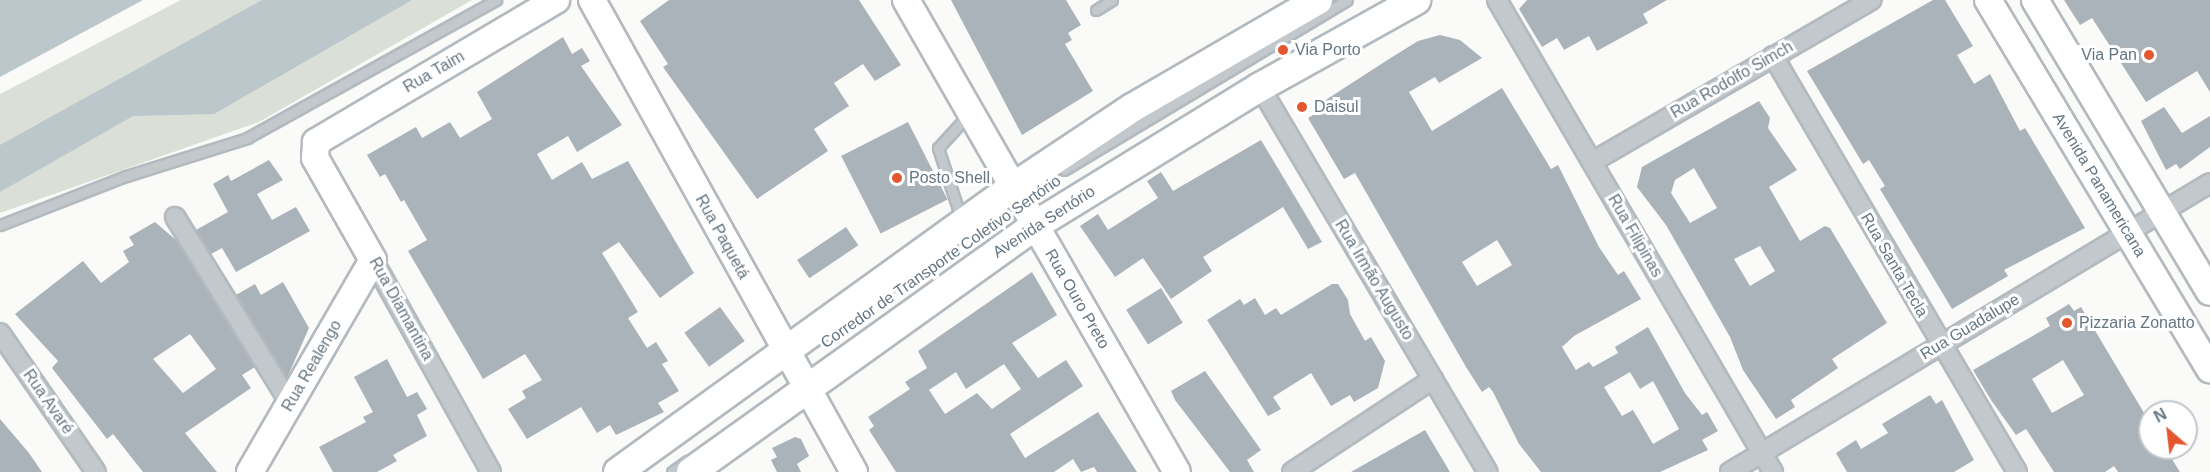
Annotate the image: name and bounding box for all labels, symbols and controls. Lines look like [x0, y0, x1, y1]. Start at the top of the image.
street label: Rua Rodolfo Simch [1668, 37, 1796, 123]
place label: Via Porto [1295, 40, 1361, 60]
marker: Via Porto [1276, 43, 1290, 57]
place label: Via Pan [2081, 45, 2137, 65]
street label: Rua Taim [400, 47, 468, 97]
marker: Via Pan [2142, 48, 2156, 62]
place label: Daisul [1314, 97, 1358, 117]
marker: Daisul [1295, 100, 1309, 114]
street label: Avenida Panamericana [2048, 109, 2150, 261]
place label: Posto Shell [909, 168, 990, 188]
street label: Corredor de Transporte Coletivo Sertório [817, 171, 1065, 353]
marker: Posto Shell [890, 171, 904, 185]
street label: Avenida Sertório [989, 182, 1099, 262]
street label: Rua Paquetá [691, 191, 753, 283]
street label: Rua Filipinas [1604, 191, 1666, 281]
street label: Rua Santa Tecla [1856, 209, 1932, 321]
street label: Rua Irmão Augusto [1330, 216, 1418, 344]
street label: Rua Ouro Preto [1041, 246, 1113, 352]
street label: Rua Diamantina [365, 254, 437, 364]
street label: Rua Guadalupe [1917, 290, 2023, 364]
place label: Pizzaria Zonatto [2079, 313, 2195, 333]
marker: Pizzaria Zonatto [2060, 316, 2074, 330]
street label: Rua Realengo [278, 317, 346, 415]
street label: Rua Avaré [19, 366, 77, 438]
north arrow [2138, 400, 2198, 460]
text: N [2151, 405, 2169, 426]

